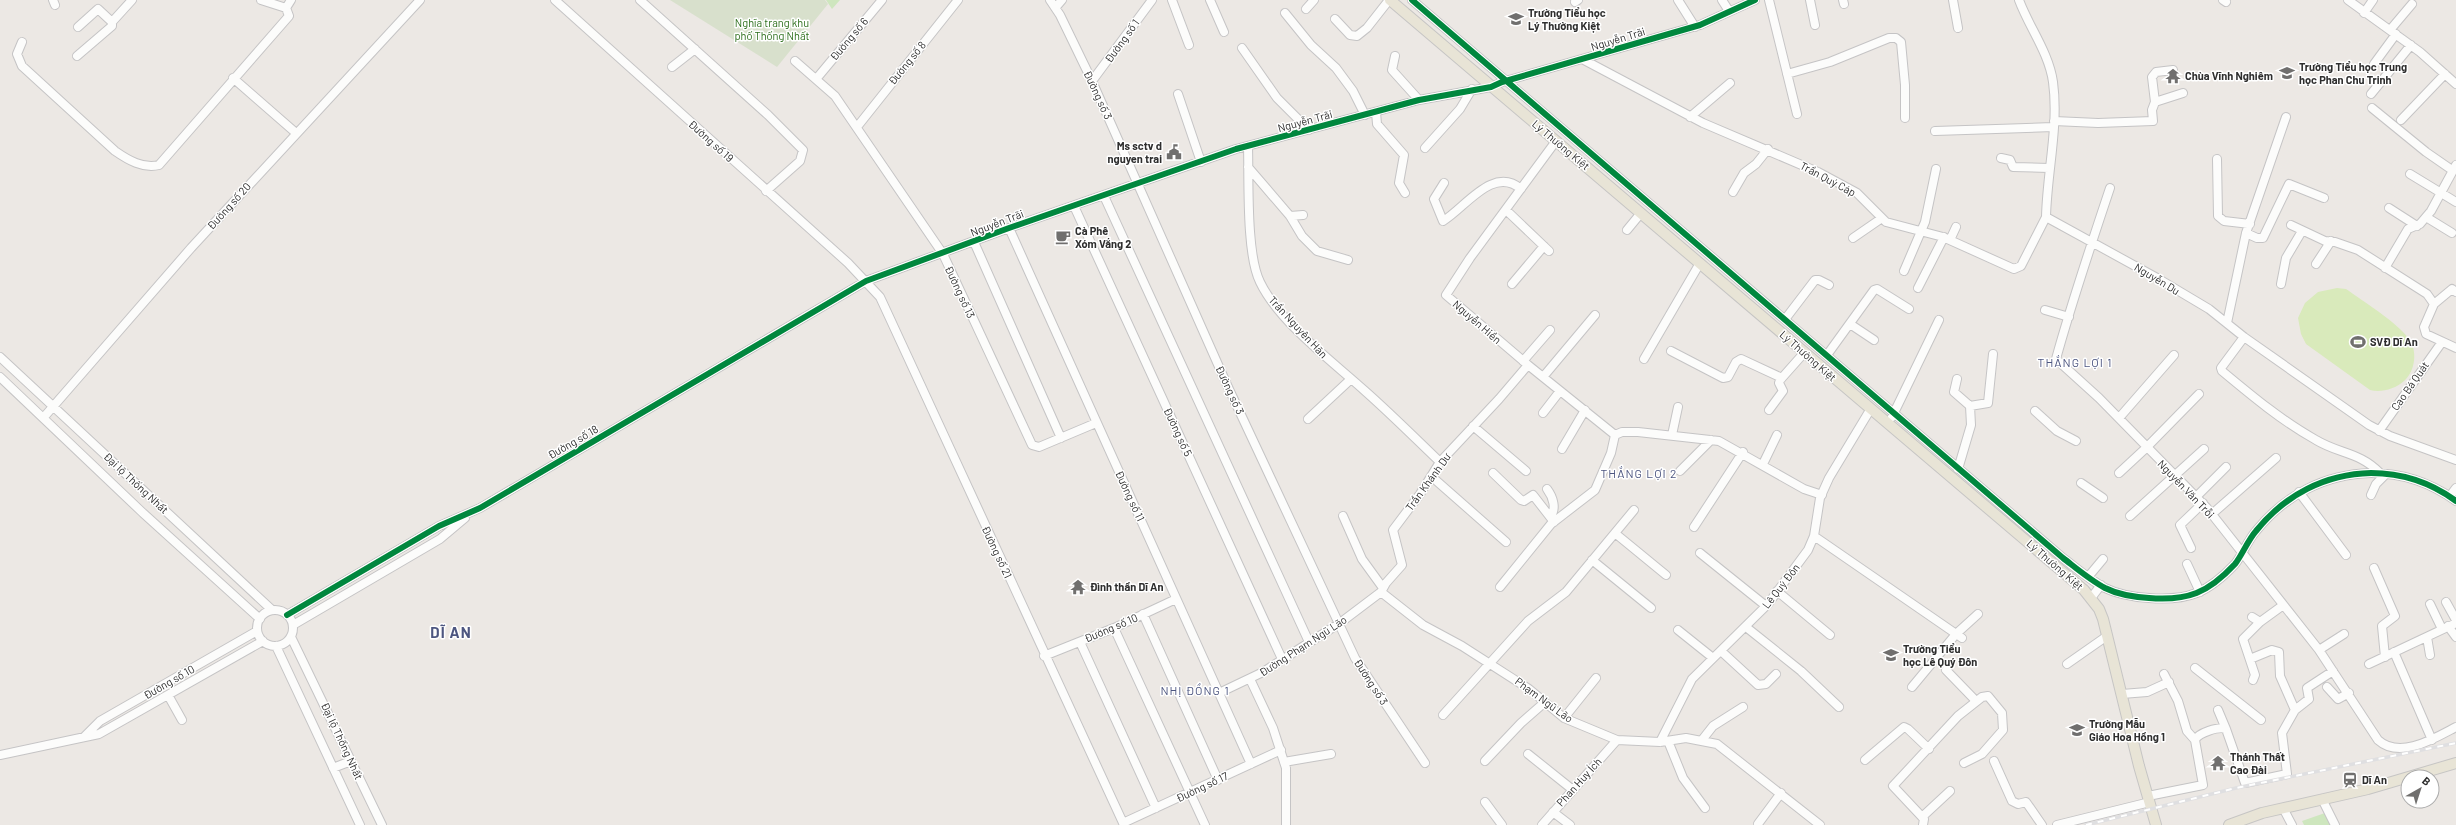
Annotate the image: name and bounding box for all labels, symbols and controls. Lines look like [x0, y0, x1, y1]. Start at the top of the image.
place label: Trường Tiểu học Lý Thường Kiệt [1528, 6, 1606, 33]
school or university icon: Trường Tiểu học Lý Thường Kiệt [1507, 10, 1525, 28]
street label: Đường số 6 [827, 14, 871, 63]
park label: Nghĩa trang khu phố Thống Nhất [734, 16, 810, 42]
street label: Đường số 1 [1102, 16, 1142, 65]
street label: Nguyễn Trãi [1589, 24, 1647, 53]
street label: Đường số 8 [885, 38, 928, 87]
place label: Trường Tiểu học Trung học Phan Chu Trinh [2299, 60, 2407, 86]
school or university icon: Trường Tiểu học Trung học Phan Chu Trinh [2278, 64, 2296, 82]
temple icon: Chùa Vĩnh Nghiêm [2164, 67, 2182, 85]
street label: Đường số 3 [1082, 68, 1115, 121]
place label: Chùa Vĩnh Nghiêm [2185, 69, 2273, 82]
street label: Nguyễn Trãi [1276, 107, 1334, 134]
street label: Đường số 19 [686, 117, 737, 164]
street label: Lý Thường Kiệt [1530, 117, 1593, 172]
place label: Ms sctv d nguyen trai [1108, 139, 1162, 165]
public building icon: Ms sctv d nguyen trai [1165, 143, 1183, 161]
street label: Trần Quý Cáp [1798, 158, 1858, 199]
street label: Đường số 20 [204, 180, 253, 232]
street label: Nguyễn Trãi [968, 206, 1026, 239]
place label: Cà Phê Xóm Vắng 2 [1075, 224, 1131, 250]
cafe icon: Cà Phê Xóm Vắng 2 [1054, 228, 1072, 246]
street label: Nguyễn Du [2132, 260, 2182, 297]
street label: Đường số 13 [943, 264, 978, 320]
street label: Trần Nguyên Hãn [1266, 293, 1331, 360]
street label: Nguyễn Hiền [1450, 297, 1504, 346]
street label: Lý Thường Kiệt [1777, 328, 1839, 384]
sports icon: SVĐ Dĩ An [2349, 333, 2367, 351]
place label: SVĐ Dĩ An [2370, 335, 2418, 348]
district label: THẮNG LỢI 1 [2038, 355, 2112, 369]
street label: Cao Bá Quát [2388, 359, 2431, 413]
street label: Đường số 3 [1214, 363, 1247, 416]
street label: Đường số 5 [1162, 405, 1196, 459]
street label: Đường số 18 [545, 422, 601, 461]
street label: Đại lộ Thống Nhất [101, 449, 171, 516]
street label: Trần Khánh Dư [1402, 449, 1454, 513]
street label: Nguyễn Văn Trỗi [2155, 457, 2218, 521]
district label: THẮNG LỢI 2 [1600, 466, 1678, 480]
street label: Đường số 11 [1113, 468, 1148, 523]
street label: Đường số 21 [980, 524, 1015, 580]
street label: Lý Thường Kiệt [2024, 537, 2086, 593]
street label: Lê Quý Đôn [1759, 561, 1802, 611]
temple icon: Đình thần Dĩ An [1069, 578, 1087, 596]
place label: Đình thần Dĩ An [1090, 580, 1163, 593]
street label: Đường số 10 [1082, 610, 1139, 645]
street label: Đường Phạm Ngũ Lão [1257, 612, 1349, 679]
district label: DĨ AN [430, 623, 472, 641]
place label: Trường Tiểu học Lê Quý Đôn [1903, 642, 1977, 668]
school or university icon: Trường Tiểu học Lê Quý Đôn [1882, 646, 1900, 664]
street label: Đường số 3 [1352, 656, 1391, 707]
street label: Đường số 10 [141, 662, 197, 701]
street label: Phạm Ngũ Lão [1513, 674, 1576, 725]
district label: NHỊ ĐỒNG 1 [1160, 683, 1230, 697]
street label: Đại lộ Thống Nhất [319, 700, 366, 781]
place label: Trường Mẫu Giáo Hoa Hồng 1 [2089, 717, 2165, 743]
school or university icon: Trường Mẫu Giáo Hoa Hồng 1 [2068, 721, 2086, 739]
place label: Thánh Thất Cao Đài [2230, 750, 2285, 776]
temple icon: Thánh Thất Cao Đài [2209, 754, 2227, 772]
street label: Phan Huy Ích [1553, 755, 1604, 809]
street label: Đường số 17 [1174, 769, 1230, 804]
north arrow [2400, 769, 2440, 809]
station icon: Dĩ An [2341, 771, 2359, 789]
place label: Dĩ An [2362, 773, 2387, 786]
text: B [2420, 774, 2433, 788]

